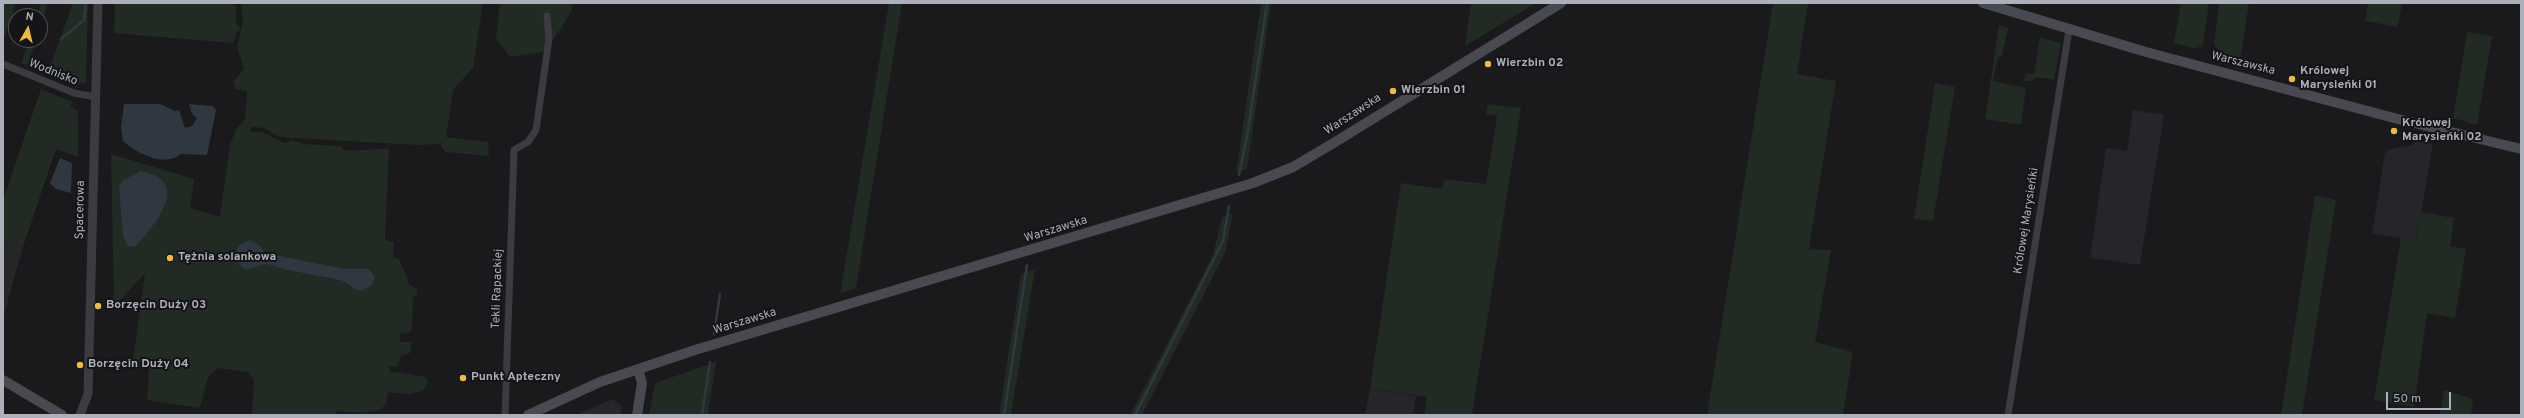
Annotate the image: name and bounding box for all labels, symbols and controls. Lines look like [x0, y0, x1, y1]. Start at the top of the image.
north arrow [8, 8, 48, 48]
text: N [25, 10, 34, 25]
street label: Warszawska [2210, 49, 2276, 79]
street label: Wodnisko [26, 57, 80, 89]
place label: Wierzbin 02 [1496, 57, 1563, 71]
marker: Wierzbin 02 [1483, 59, 1493, 69]
place label: Królowej Marysieńki 01 [2300, 65, 2377, 93]
marker: Królowej Marysieńki 01 [2287, 74, 2297, 84]
place label: Wierzbin 01 [1401, 84, 1466, 98]
marker: Wierzbin 01 [1388, 86, 1398, 96]
street label: Warszawska [1322, 91, 1384, 139]
place label: Królowej Marysieńki 02 [2402, 117, 2482, 145]
marker: Królowej Marysieńki 02 [2389, 126, 2399, 136]
street label: Królowej Marysieńki [2011, 167, 2043, 275]
street label: Spacerowa [73, 180, 89, 240]
street label: Warszawska [1023, 214, 1089, 246]
street label: Tekli Rapackiej [489, 249, 507, 329]
place label: Tężnia solankowa [178, 251, 276, 265]
marker: Tężnia solankowa [165, 253, 175, 263]
place label: Borzęcin Duży 03 [106, 299, 206, 313]
marker: Borzęcin Duży 03 [93, 301, 103, 311]
street label: Warszawska [712, 306, 778, 338]
place label: Borzęcin Duży 04 [88, 358, 189, 372]
marker: Borzęcin Duży 04 [75, 360, 85, 370]
place label: Punkt Apteczny [471, 371, 561, 385]
marker: Punkt Apteczny [458, 373, 468, 383]
scale bar [2388, 384, 2453, 410]
text: 50 m [2393, 391, 2421, 407]

